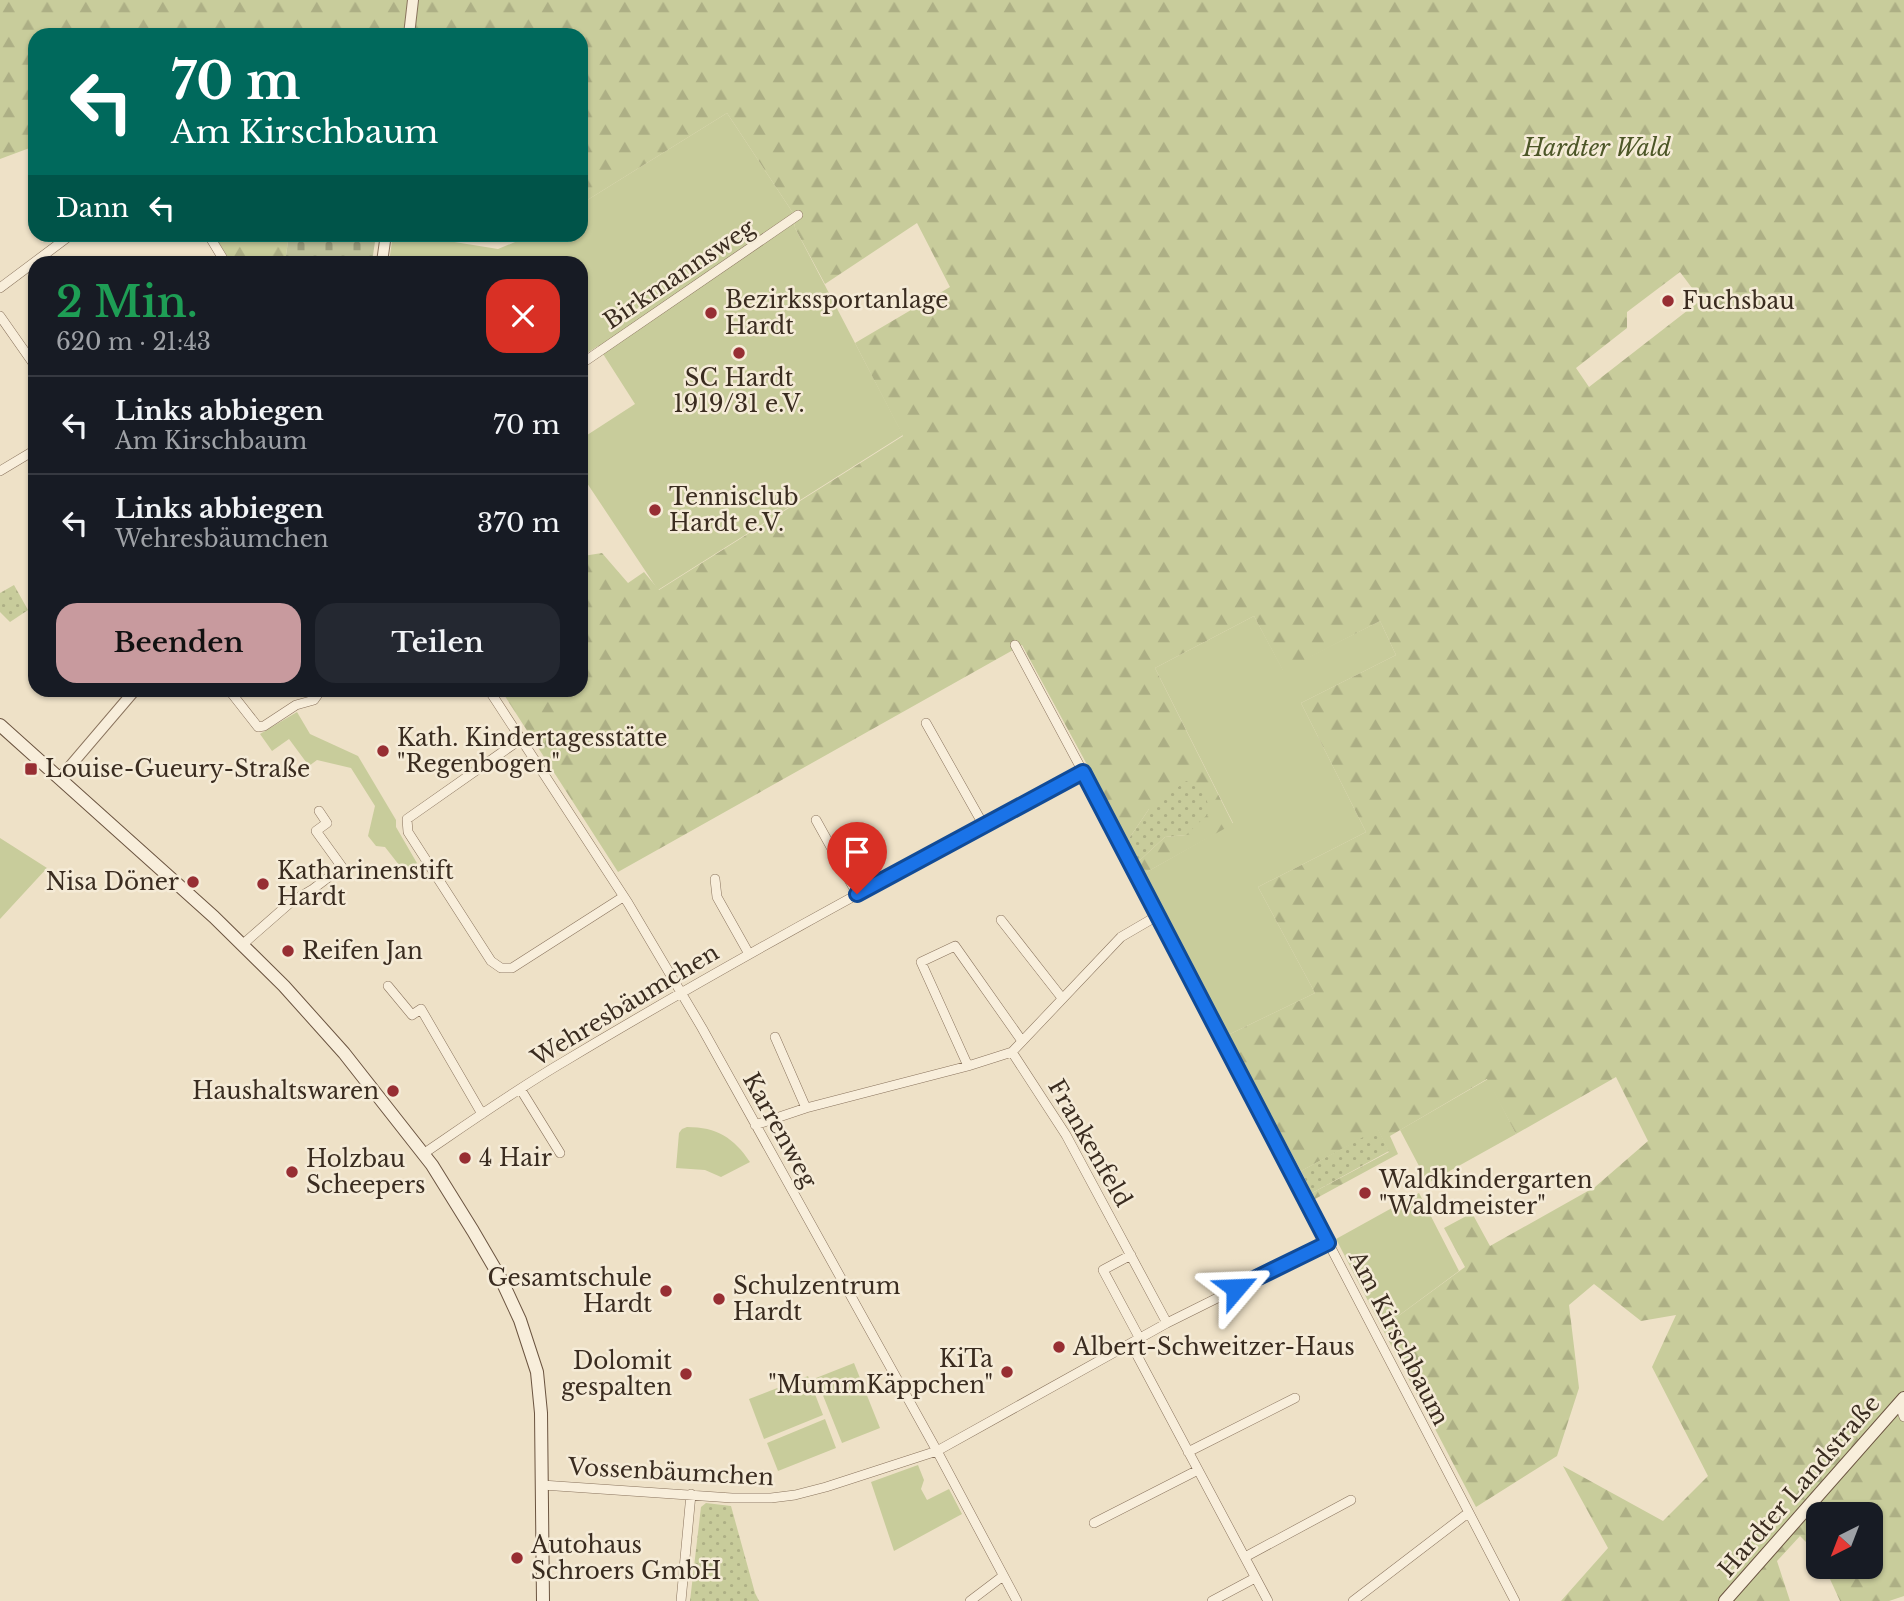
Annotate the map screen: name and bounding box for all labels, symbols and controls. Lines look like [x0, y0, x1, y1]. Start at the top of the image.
text: 70 m [171, 51, 301, 112]
icon: left [56, 56, 147, 147]
text: Am Kirschbaum [171, 112, 438, 152]
park label: Hardter Wald [1522, 134, 1671, 162]
icon: left [143, 189, 181, 227]
text: Dann [56, 192, 129, 224]
street label: Birkmannsweg [598, 213, 760, 335]
text: 2 Min. [56, 276, 198, 328]
button: close [486, 279, 560, 353]
place label: Bezirkssportanlage Hardt [725, 286, 948, 340]
place label: Fuchsbau [1682, 287, 1795, 315]
marker: Fuchsbau [1660, 293, 1676, 309]
marker: Bezirkssportanlage Hardt [703, 305, 719, 321]
text: 620 m · 21:43 [56, 328, 211, 356]
marker: SC Hardt 1919/31 e.V. [731, 345, 747, 361]
place label: SC Hardt 1919/31 e.V. [673, 364, 805, 418]
text: Links abbiegen [115, 395, 324, 427]
icon: left [56, 406, 94, 444]
text: 70 m [493, 409, 560, 441]
text: Am Kirschbaum [115, 427, 307, 455]
place label: Tennisclub Hardt e.V. [669, 483, 798, 537]
text: Links abbiegen [115, 493, 324, 525]
marker: Tennisclub Hardt e.V. [647, 502, 663, 518]
icon: left [56, 504, 94, 542]
text: 370 m [477, 507, 560, 539]
text: Wehresbäumchen [115, 525, 329, 553]
button: Beenden [56, 603, 301, 683]
button: Teilen [315, 603, 560, 683]
place label: Kath. Kindertagesstätte "Regenbogen" [397, 724, 667, 778]
marker: Kath. Kindertagesstätte "Regenbogen" [375, 743, 391, 759]
place label: Louise-Gueury-Straße [45, 755, 310, 783]
marker: Louise-Gueury-Straße [23, 761, 39, 777]
pin [827, 822, 887, 894]
icon: arrive [838, 833, 876, 871]
place label: Katharinenstift Hardt [277, 857, 454, 911]
place label: Nisa Döner [46, 868, 179, 896]
marker: Nisa Döner [185, 874, 201, 890]
marker: Katharinenstift Hardt [255, 876, 271, 892]
place label: Reifen Jan [302, 937, 423, 965]
street label: Wehresbäumchen [525, 938, 724, 1073]
marker: Reifen Jan [280, 943, 296, 959]
street label: Karrenweg [737, 1068, 823, 1193]
street label: Frankenfeld [1042, 1074, 1138, 1212]
place label: Haushaltswaren [192, 1077, 379, 1105]
marker: Haushaltswaren [385, 1083, 401, 1099]
place label: 4 Hair [479, 1144, 552, 1172]
place label: Holzbau Scheepers [306, 1145, 426, 1199]
marker: 4 Hair [457, 1150, 473, 1166]
marker: Holzbau Scheepers [284, 1164, 300, 1180]
place label: Waldkindergarten "Waldmeister" [1378, 1166, 1593, 1220]
marker: Waldkindergarten "Waldmeister" [1357, 1185, 1373, 1201]
street label: Am Kirschbaum [1342, 1245, 1455, 1430]
position arrow [1199, 1251, 1273, 1325]
place label: Gesamtschule Hardt [488, 1264, 652, 1318]
place label: Schulzentrum Hardt [733, 1272, 901, 1326]
marker: Gesamtschule Hardt [658, 1283, 674, 1299]
marker: Schulzentrum Hardt [711, 1291, 727, 1307]
place label: Albert-Schweitzer-Haus [1072, 1333, 1355, 1361]
marker: Albert-Schweitzer-Haus [1051, 1339, 1067, 1355]
place label: KiTa "MummKäppchen" [768, 1345, 993, 1399]
place label: Dolomit gespalten [561, 1347, 672, 1401]
marker: KiTa "MummKäppchen" [999, 1364, 1015, 1380]
marker: Dolomit gespalten [678, 1366, 694, 1382]
street label: Hardter Landstraße [1712, 1389, 1886, 1583]
street label: Vossenbäumchen [566, 1453, 775, 1491]
north arrow [1806, 1502, 1883, 1578]
map controls [1806, 1502, 1883, 1579]
place label: Autohaus Schroers GmbH [530, 1531, 721, 1585]
marker: Autohaus Schroers GmbH [509, 1550, 525, 1566]

